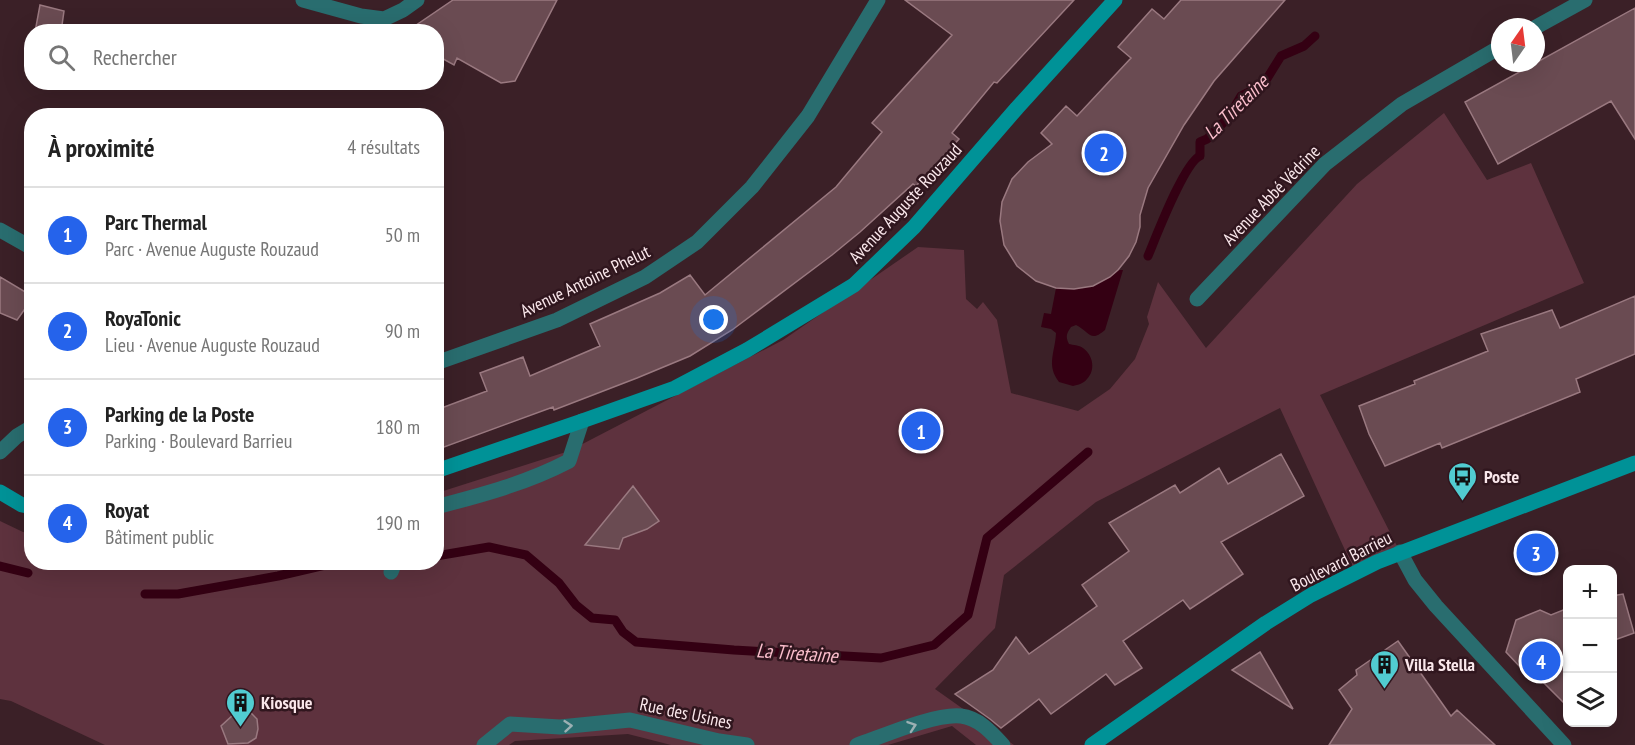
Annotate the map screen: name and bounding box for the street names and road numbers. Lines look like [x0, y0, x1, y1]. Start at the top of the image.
street label: Avenue Auguste Rouzaud [843, 138, 967, 268]
street label: Avenue Abbé Védrine [1217, 140, 1325, 250]
street label: Avenue Antoine Phelut [516, 240, 654, 322]
street label: Boulevard Barrieu [1286, 526, 1396, 596]
street label: Rue des Usines [638, 692, 734, 734]

